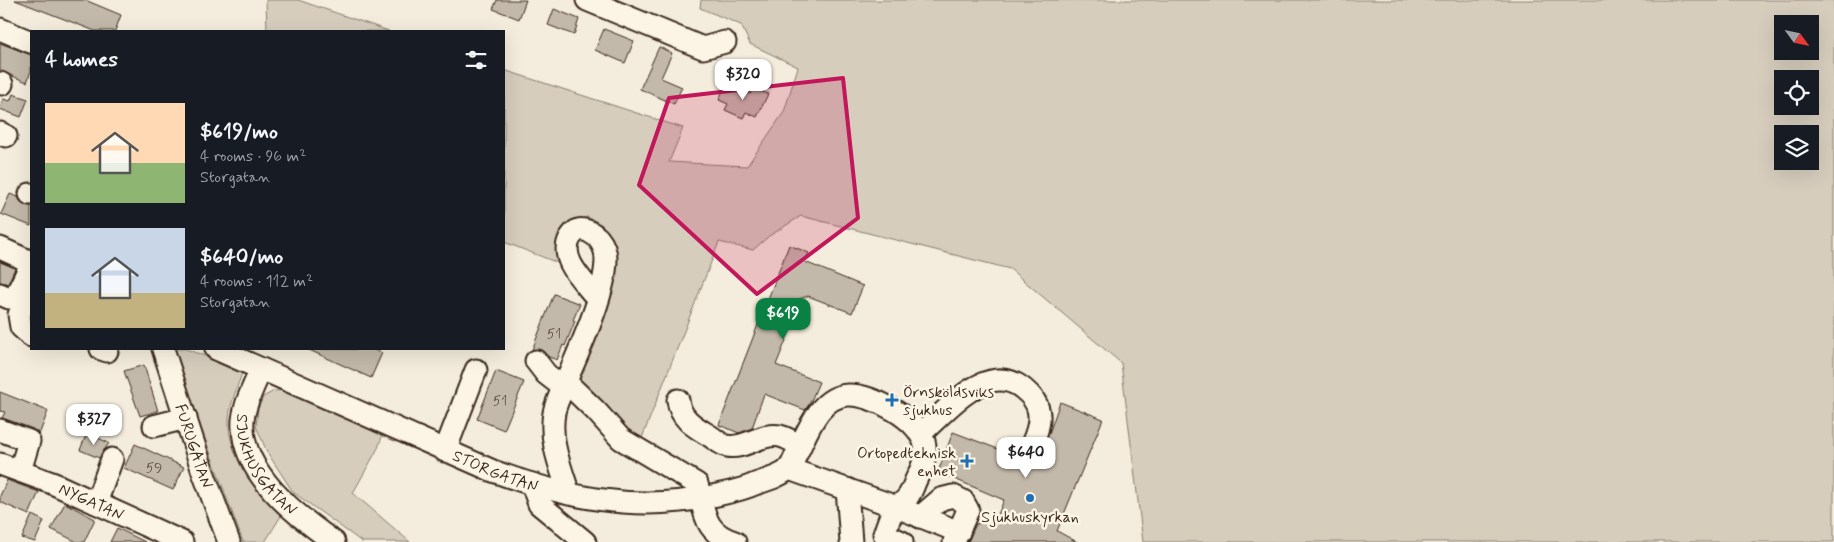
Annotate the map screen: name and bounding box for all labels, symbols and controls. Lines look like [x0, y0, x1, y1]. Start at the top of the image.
north arrow [1774, 15, 1819, 60]
map controls [1774, 15, 1819, 170]
text: 4 homes [45, 46, 118, 74]
icon: filters [462, 46, 490, 74]
pin: $320 [713, 58, 773, 101]
text: $320 [726, 64, 760, 85]
button: locate [1774, 70, 1819, 115]
text: $619/mo [200, 118, 278, 146]
icon: home [85, 123, 145, 183]
button: layers [1774, 125, 1819, 170]
text: 4 rooms · 96 m² [200, 146, 306, 167]
text: Storgatan [200, 167, 271, 188]
text: $640/mo [200, 243, 283, 271]
icon: home [85, 248, 145, 308]
text: 4 rooms · 112 m² [200, 271, 313, 292]
text: Storgatan [200, 292, 271, 313]
pin: $619 [753, 298, 813, 340]
text: $619 [767, 303, 799, 324]
house number: 51 [547, 325, 561, 343]
place label: Örnsköldsviks sjukhus [903, 382, 994, 421]
house number: 51 [493, 392, 507, 410]
marker: Örnsköldsviks sjukhus [885, 393, 899, 407]
street label: FURUGATAN [170, 401, 217, 492]
pin: $327 [64, 404, 124, 446]
text: $327 [77, 409, 111, 430]
street label: SJUKHUSGATAN [231, 412, 301, 521]
pin: $640 [996, 436, 1056, 479]
text: $640 [1008, 442, 1044, 463]
place label: Ortopedteknisk enhet [857, 443, 956, 482]
street label: STORGATAN [449, 446, 541, 498]
marker: Ortopedteknisk enhet [960, 454, 974, 468]
house number: 59 [146, 459, 162, 477]
street label: NYGATAN [55, 479, 127, 526]
marker: Sjukhuskyrkan [1024, 492, 1036, 504]
place label: Sjukhuskyrkan [981, 507, 1079, 528]

